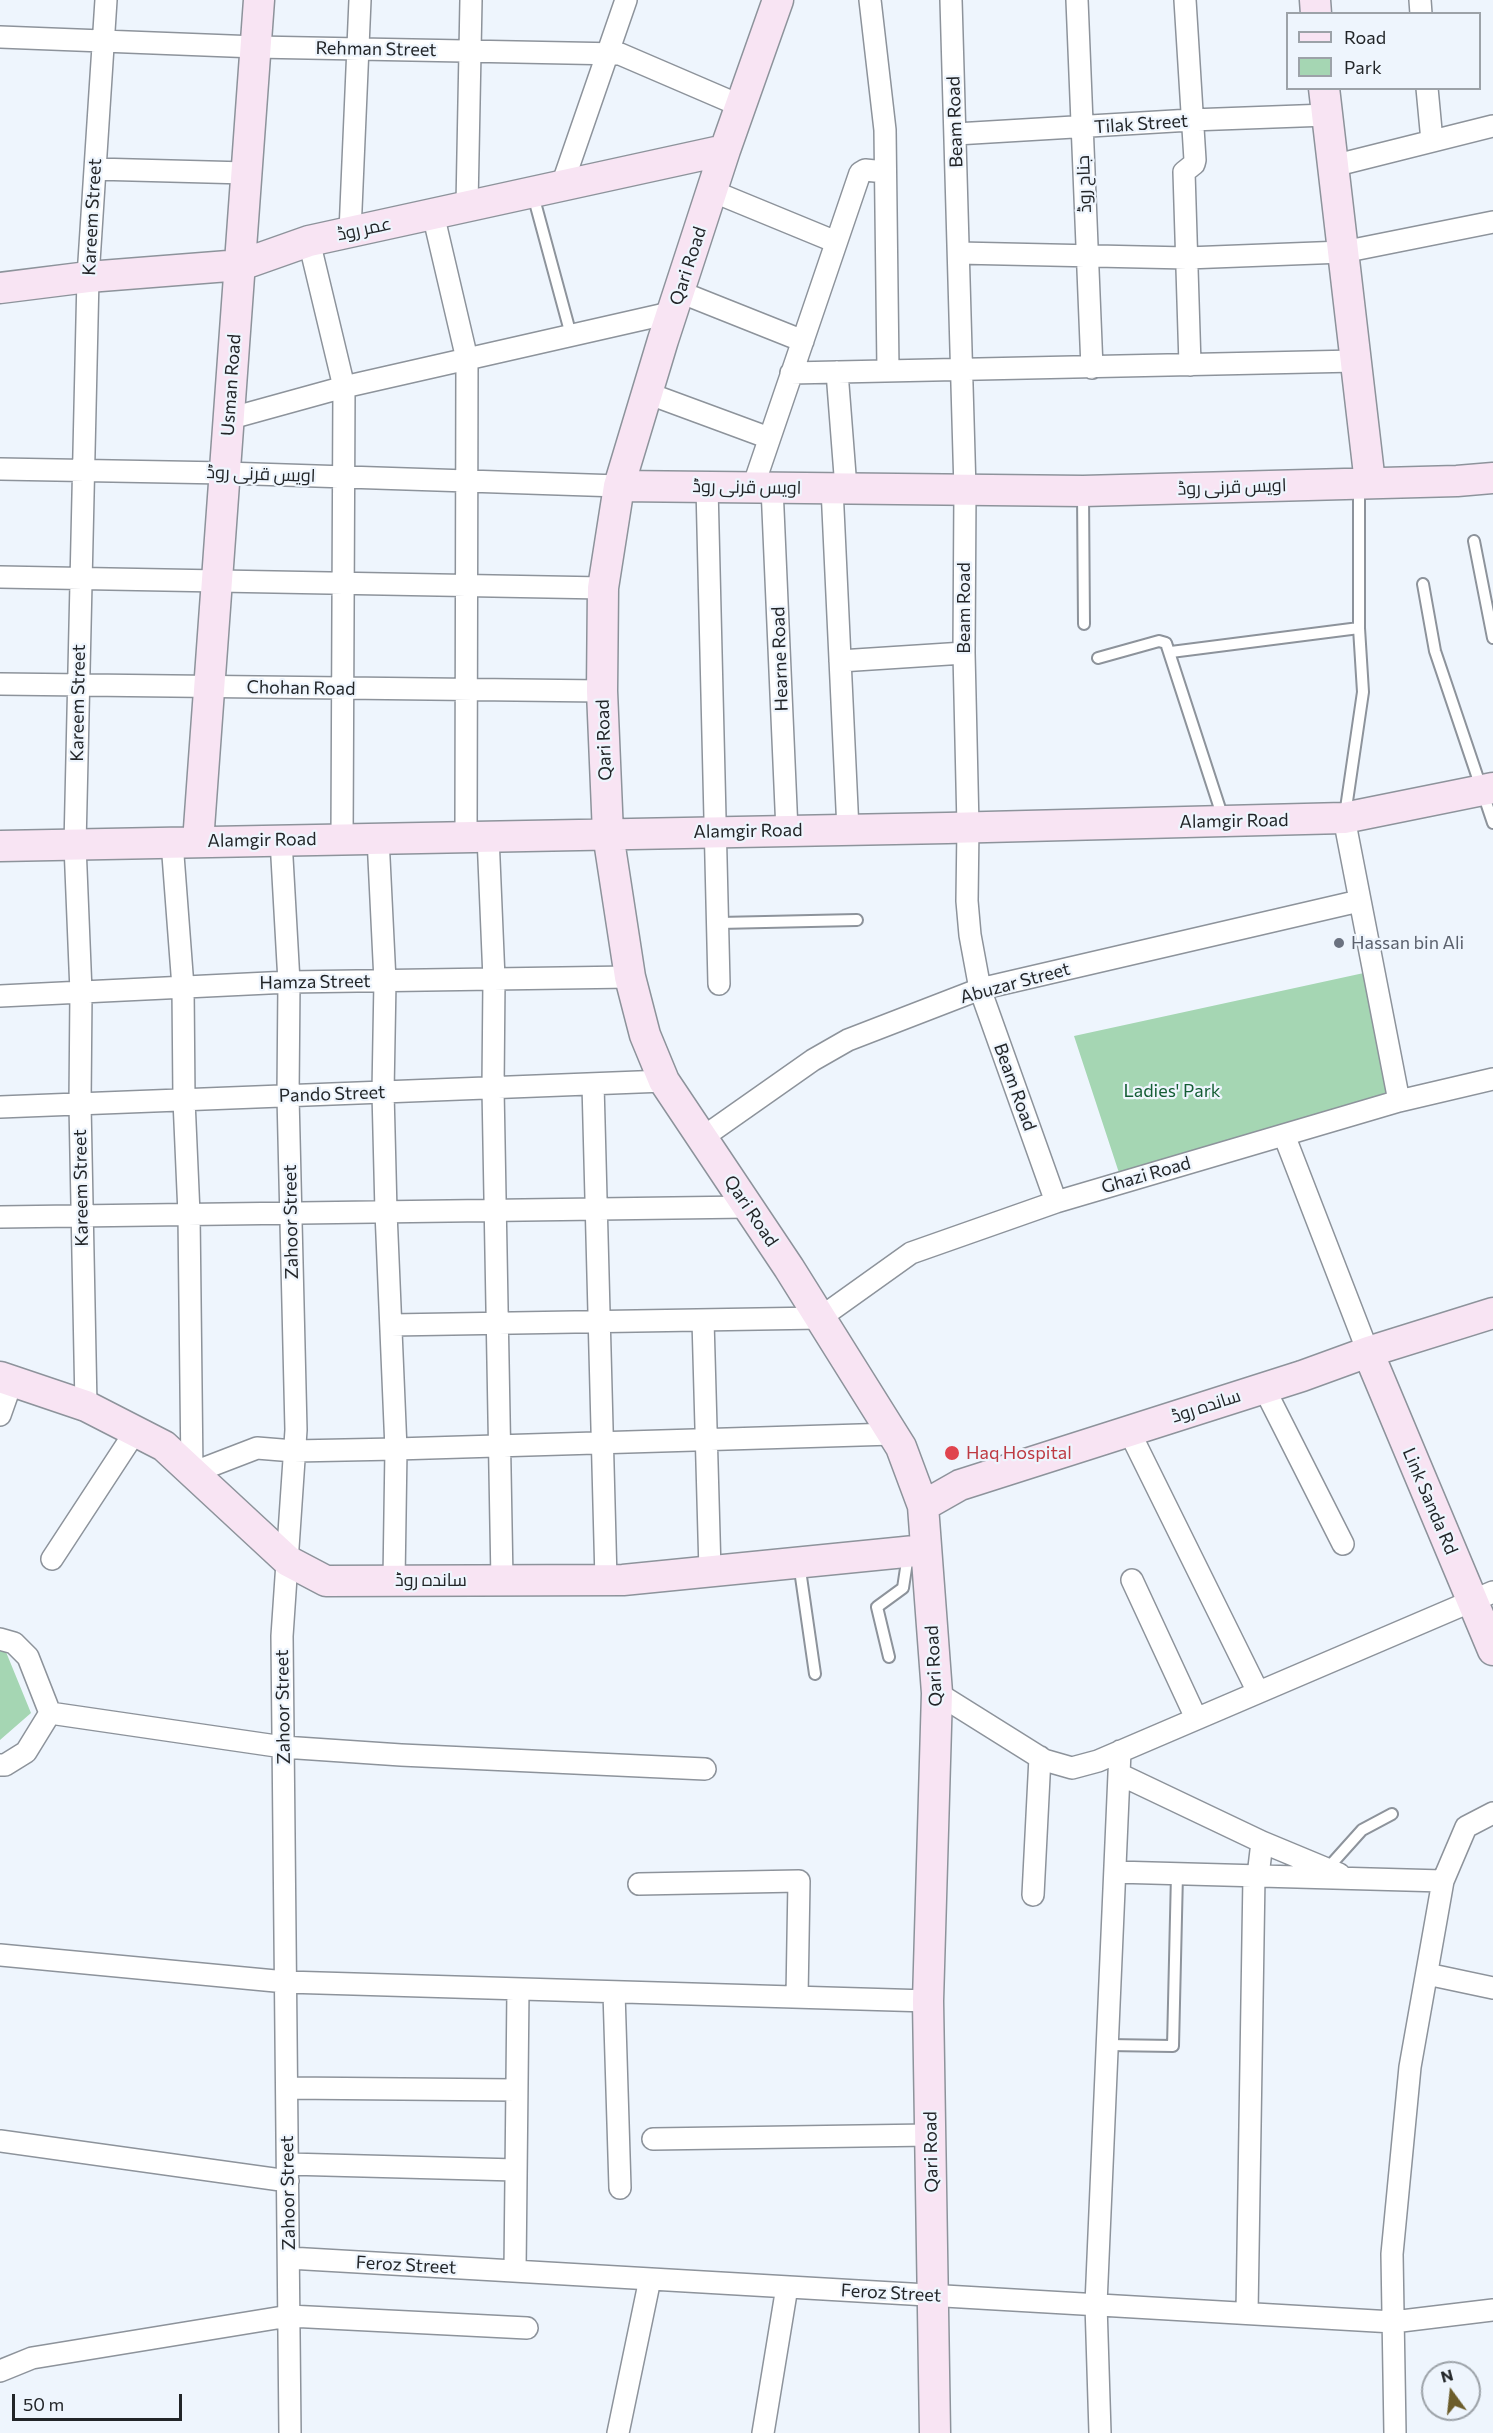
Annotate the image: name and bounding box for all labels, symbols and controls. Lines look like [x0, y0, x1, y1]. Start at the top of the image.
legend [1286, 12, 1481, 90]
text: Road [1344, 26, 1386, 48]
street label: Rehman Street [315, 37, 437, 61]
text: Park [1344, 56, 1382, 78]
street label: Beam Road [943, 76, 967, 168]
street label: Tilak Street [1093, 110, 1189, 138]
street label: جناح روڈ [1072, 155, 1096, 213]
street label: Kareem Street [78, 158, 106, 276]
street label: عمر روڈ [335, 213, 393, 245]
street label: Qari Road [665, 224, 711, 308]
street label: Usman Road [217, 333, 245, 437]
street label: اویس قرنی روڈ [206, 461, 316, 487]
street label: اویس قرنی روڈ [1177, 474, 1287, 500]
street label: اویس قرنی روڈ [692, 475, 802, 499]
street label: Beam Road [953, 562, 975, 654]
street label: Hearne Road [767, 606, 793, 712]
street label: Kareem Street [66, 644, 90, 762]
street label: Chohan Road [246, 676, 356, 700]
street label: Qari Road [592, 699, 616, 781]
street label: Alamgir Road [1179, 809, 1289, 833]
street label: Alamgir Road [693, 819, 803, 843]
street label: Alamgir Road [207, 828, 317, 852]
place label: Hassan bin Ali [1351, 932, 1464, 954]
marker: Hassan bin Ali [1332, 936, 1346, 950]
street label: Abuzar Street [958, 958, 1072, 1008]
street label: Hamza Street [259, 970, 371, 994]
street label: Beam Road [989, 1040, 1041, 1134]
park label: Ladies' Park [1123, 1080, 1221, 1102]
street label: Pando Street [278, 1081, 386, 1107]
street label: Kareem Street [69, 1129, 93, 1247]
street label: Ghazi Road [1099, 1152, 1193, 1198]
street label: Zahoor Street [279, 1164, 303, 1280]
street label: Qari Road [719, 1171, 783, 1251]
street label: ساندہ روڈ [1169, 1385, 1243, 1427]
place label: Haq Hospital [966, 1442, 1072, 1464]
marker: Haq Hospital [943, 1444, 961, 1462]
street label: Link Sanda Rd [1398, 1444, 1462, 1558]
street label: ساندہ روڈ [395, 1569, 467, 1591]
street label: Qari Road [921, 1625, 947, 1707]
street label: Zahoor Street [271, 1649, 295, 1765]
street label: Qari Road [919, 2111, 943, 2193]
street label: Zahoor Street [276, 2135, 300, 2251]
street label: Feroz Street [355, 2252, 457, 2278]
street label: Feroz Street [840, 2280, 942, 2306]
north arrow [1421, 2361, 1481, 2421]
text: N [1438, 2364, 1455, 2386]
scale bar [15, 2382, 184, 2420]
text: 50 m [23, 2393, 64, 2415]

